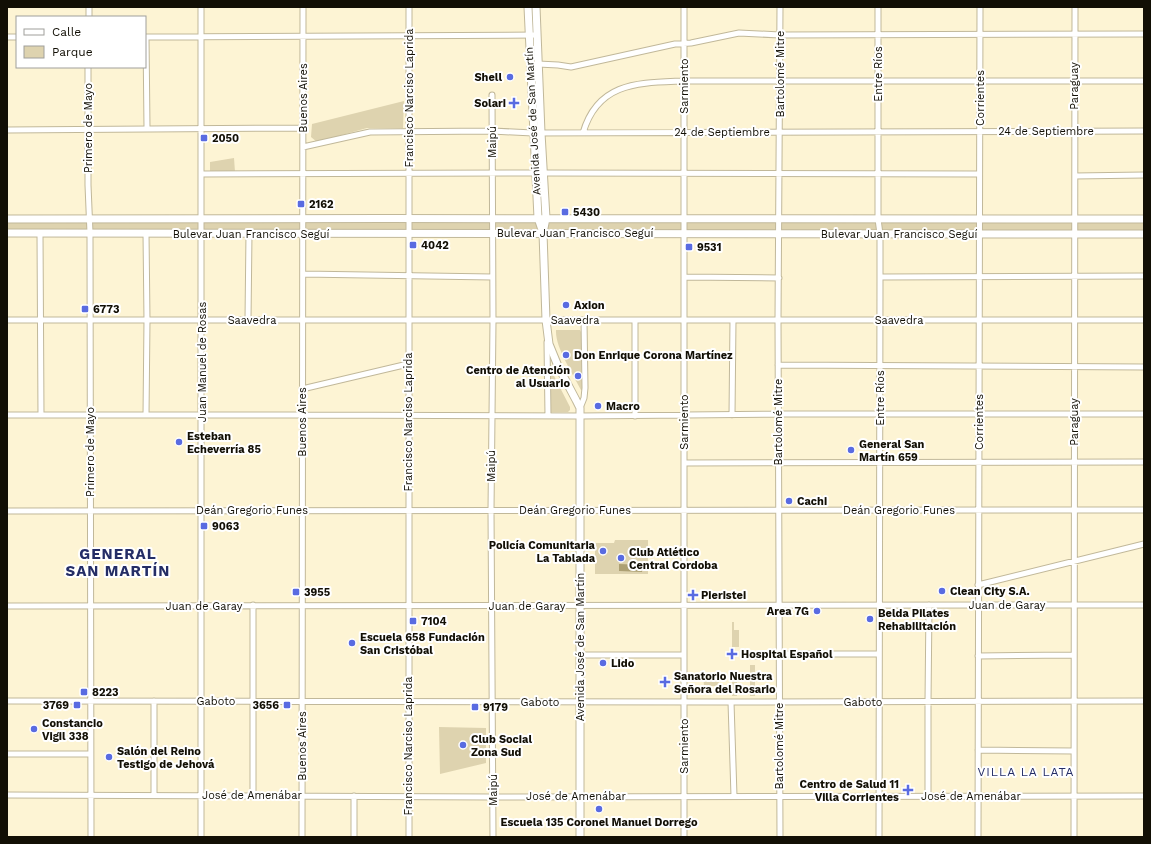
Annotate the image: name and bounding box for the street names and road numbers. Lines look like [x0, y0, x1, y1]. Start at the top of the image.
street label: Francisco Narciso Laprida [403, 28, 416, 168]
street label: Bartolomé Mitre [774, 31, 787, 117]
street label: Entre Ríos [872, 46, 885, 102]
street label: Avenida José de San Martín [523, 47, 543, 195]
street label: Sarmiento [678, 58, 691, 114]
street label: Paraguay [1068, 62, 1081, 110]
street label: Buenos Aires [297, 63, 310, 133]
street label: Corrientes [974, 70, 987, 126]
street label: Primero de Mayo [82, 83, 95, 173]
street label: 24 de Septiembre [998, 125, 1094, 138]
street label: Maipú [486, 126, 499, 158]
street label: 24 de Septiembre [674, 126, 770, 139]
street label: Bulevar Juan Francisco Seguí [497, 227, 653, 240]
street label: Bulevar Juan Francisco Seguí [173, 228, 329, 241]
street label: Bulevar Juan Francisco Seguí [821, 228, 977, 241]
street label: Juan Manuel de Rosas [196, 302, 209, 422]
street label: Saavedra [228, 314, 276, 327]
street label: Saavedra [551, 314, 599, 327]
street label: Saavedra [875, 314, 923, 327]
street label: Francisco Narciso Laprida [402, 352, 415, 492]
street label: Entre Ríos [874, 370, 887, 426]
street label: Bartolomé Mitre [772, 379, 785, 465]
street label: Buenos Aires [296, 387, 309, 457]
street label: Sarmiento [678, 394, 691, 450]
street label: Corrientes [973, 394, 986, 450]
street label: Paraguay [1068, 398, 1081, 446]
street label: Primero de Mayo [84, 407, 97, 497]
street label: Maipú [485, 450, 498, 482]
street label: Deán Gregorio Funes [196, 504, 308, 517]
street label: Deán Gregorio Funes [519, 504, 631, 517]
street label: Deán Gregorio Funes [843, 504, 955, 517]
street label: Avenida José de San Martín [574, 573, 587, 721]
street label: Juan de Garay [969, 599, 1046, 612]
street label: Juan de Garay [166, 600, 243, 613]
street label: Juan de Garay [489, 600, 566, 613]
street label: Francisco Narciso Laprida [402, 676, 415, 816]
street label: Gaboto [197, 695, 235, 708]
street label: Gaboto [521, 696, 559, 709]
street label: Gaboto [844, 696, 882, 709]
street label: Bartolomé Mitre [773, 703, 786, 789]
street label: Buenos Aires [296, 711, 309, 781]
street label: Sarmiento [678, 718, 691, 774]
street label: Maipú [487, 774, 500, 806]
street label: José de Amenábar [202, 789, 302, 802]
street label: José de Amenábar [526, 790, 626, 803]
street label: José de Amenábar [921, 790, 1021, 803]

